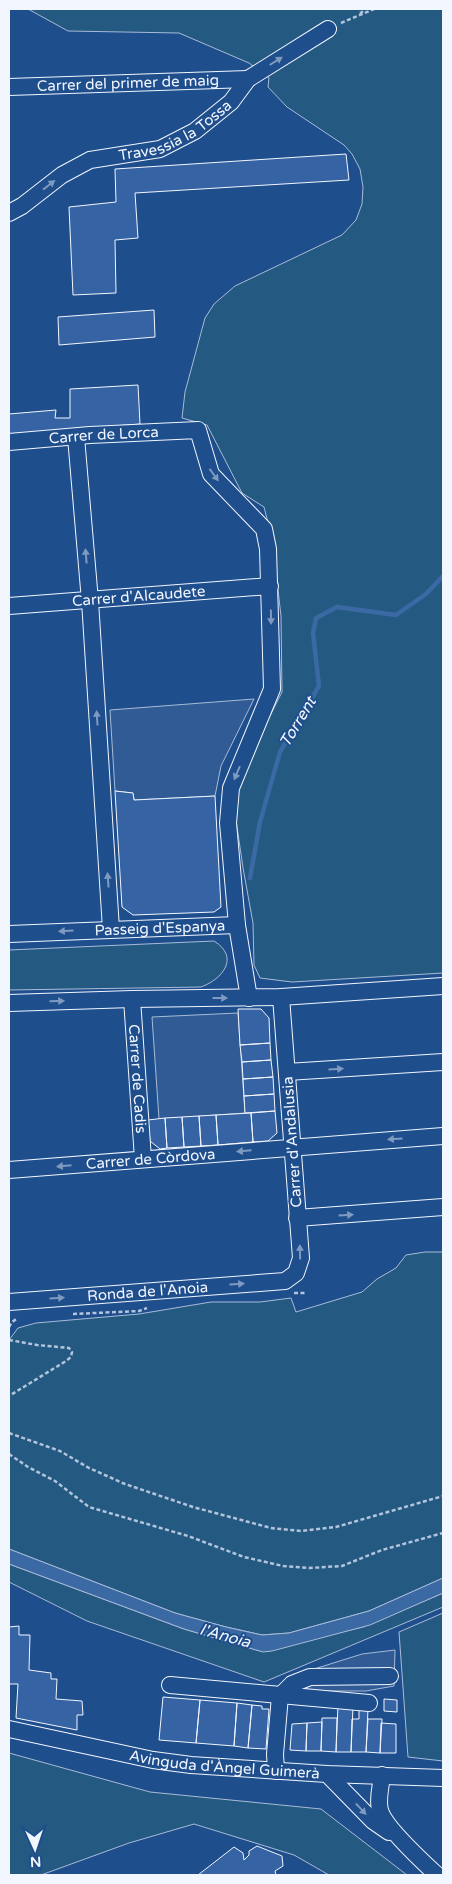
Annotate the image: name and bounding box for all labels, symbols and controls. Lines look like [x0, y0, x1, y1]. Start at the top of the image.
one-way arrow [270, 56, 283, 65]
street label: Carrer del primer de maig [37, 71, 219, 95]
street label: Travessia la Tossa [117, 96, 235, 164]
one-way arrow [42, 180, 55, 191]
street label: Carrer de Lorca [48, 423, 159, 448]
one-way arrow [209, 468, 219, 482]
one-way arrow [82, 548, 90, 564]
street label: Carrer d'Alcaudete [71, 582, 206, 610]
one-way arrow [267, 610, 275, 626]
water label: Torrent [275, 692, 322, 751]
one-way arrow [93, 710, 101, 726]
one-way arrow [233, 766, 241, 781]
one-way arrow [103, 872, 111, 888]
street label: Passeig d'Espanya [94, 916, 226, 940]
one-way arrow [58, 928, 74, 936]
one-way arrow [212, 994, 228, 1002]
one-way arrow [50, 997, 66, 1005]
street label: Carrer de Cadis [125, 1024, 150, 1134]
one-way arrow [328, 1064, 344, 1072]
street label: Carrer d'Andalusia [278, 1076, 306, 1208]
one-way arrow [386, 1136, 402, 1144]
street label: Carrer de Còrdova [85, 1145, 216, 1173]
one-way arrow [235, 1147, 251, 1155]
one-way arrow [56, 1162, 72, 1170]
one-way arrow [338, 1210, 354, 1218]
one-way arrow [296, 1244, 304, 1260]
street label: Ronda de l'Anoia [86, 1278, 209, 1305]
one-way arrow [229, 1280, 245, 1288]
one-way arrow [50, 1294, 66, 1302]
water label: l'Anoia [197, 1620, 254, 1653]
street label: Avinguda d'Àngel Guimerà [128, 1746, 320, 1783]
one-way arrow [355, 1802, 367, 1814]
north arrow [10, 1824, 60, 1874]
text: N [30, 1853, 42, 1870]

